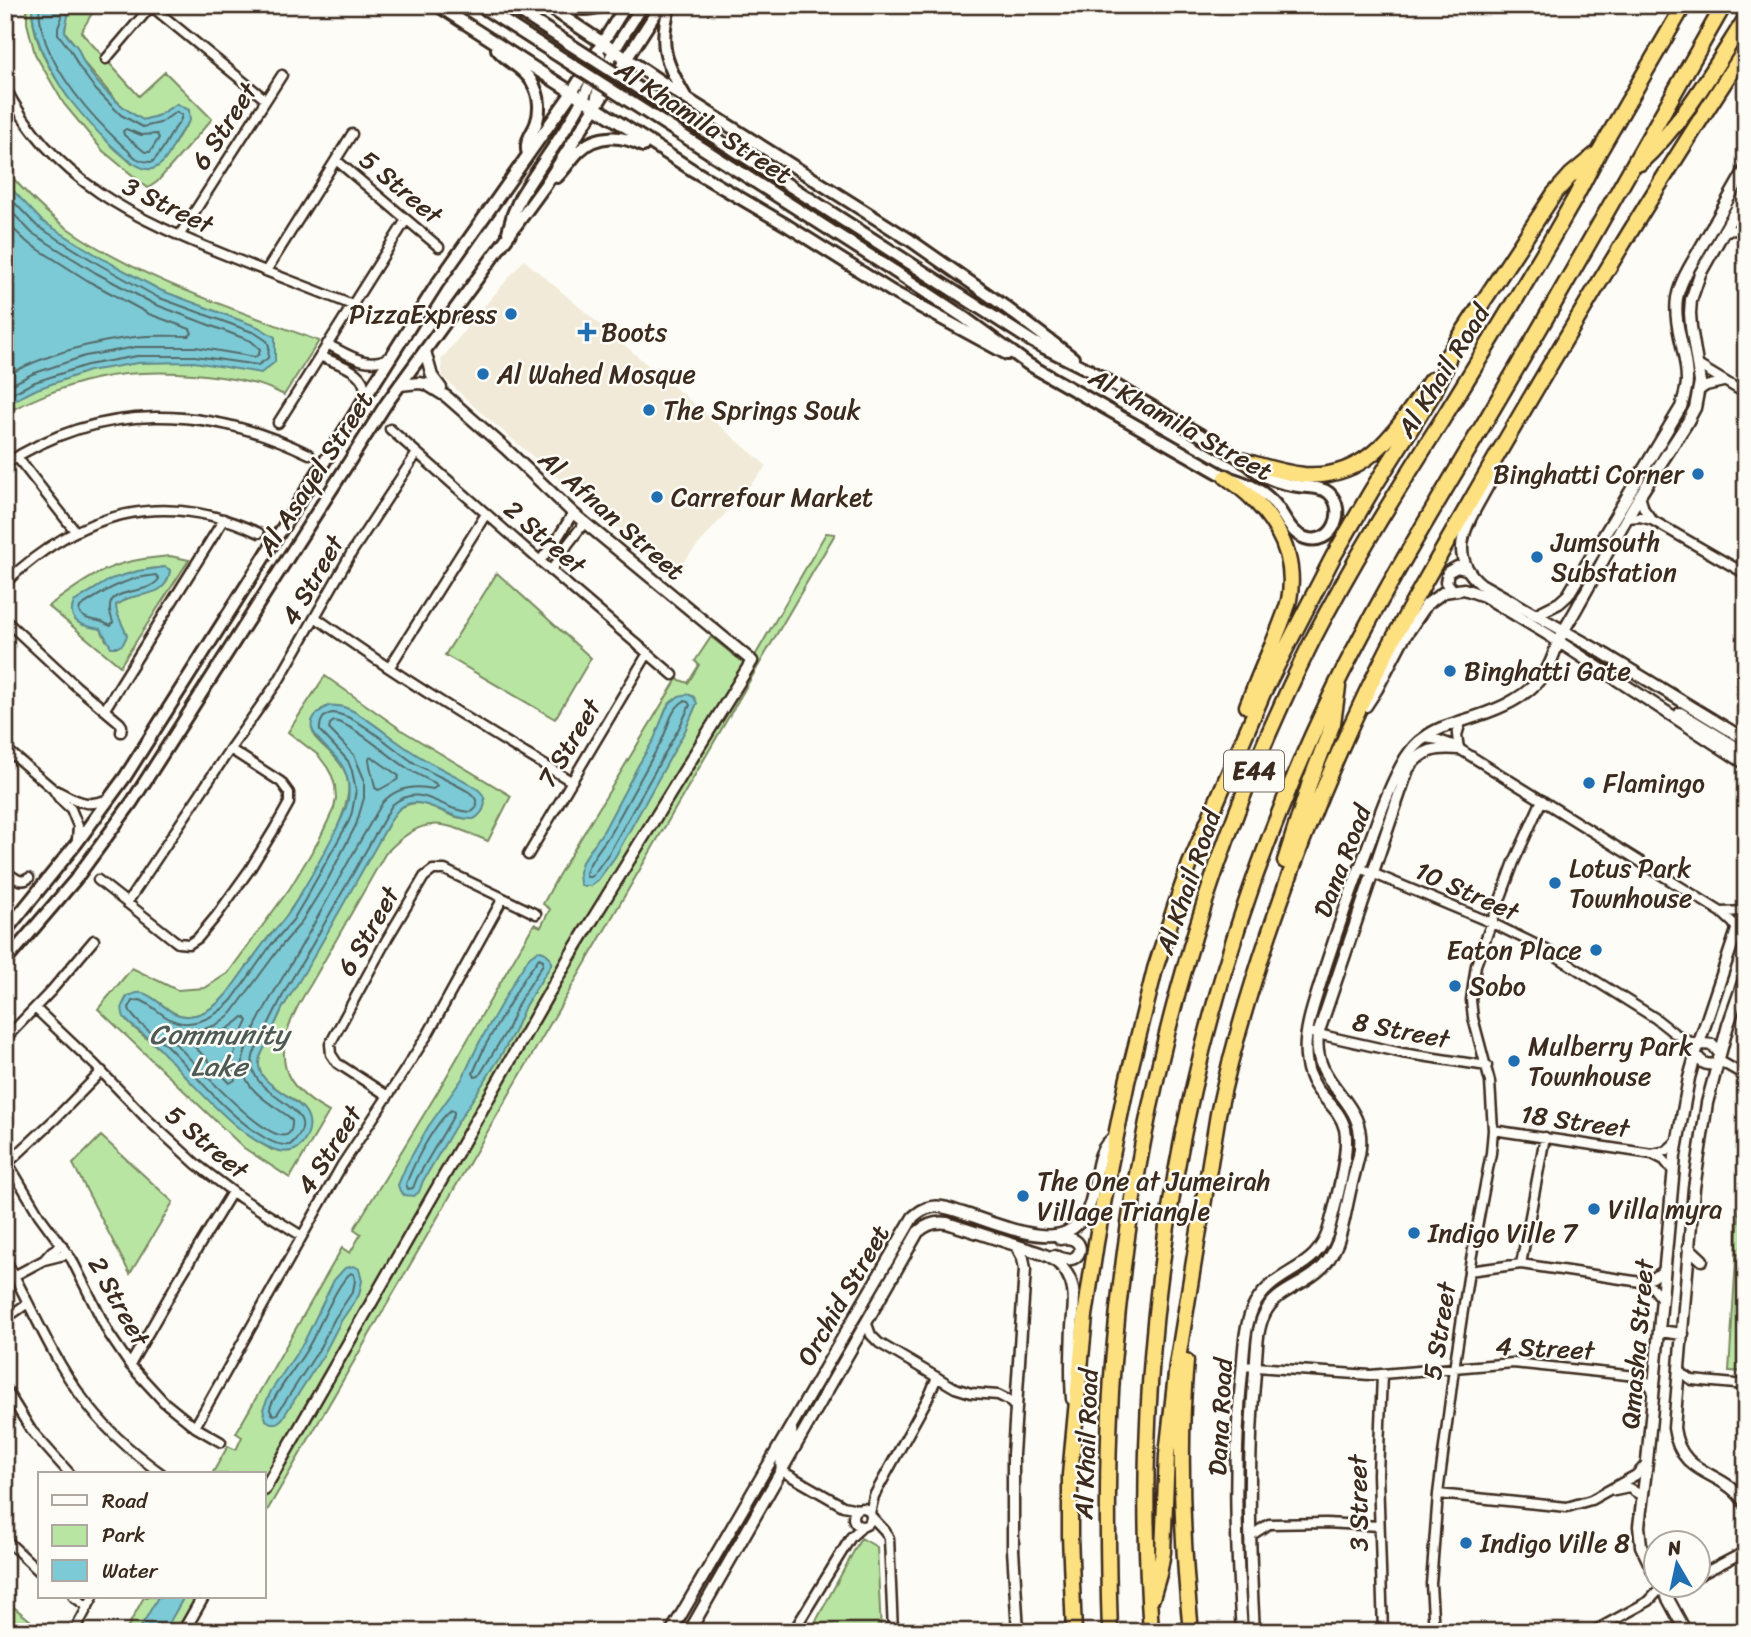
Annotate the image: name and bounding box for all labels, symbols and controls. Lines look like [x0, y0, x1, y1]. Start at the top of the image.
street label: Al Khamila Street [605, 46, 802, 197]
street label: 6 Street [178, 71, 271, 179]
street label: 5 Street [349, 138, 455, 237]
street label: 3 Street [115, 163, 223, 248]
place label: PizzaExpress [349, 291, 498, 337]
street label: Al Khail Road [1383, 293, 1504, 448]
marker: PizzaExpress [503, 306, 519, 322]
place label: Boots [601, 309, 667, 355]
marker: Boots [579, 324, 595, 340]
place label: Al Wahed Mosque [496, 351, 696, 397]
street label: Al Khamila Street [1080, 354, 1282, 494]
marker: Al Wahed Mosque [475, 366, 491, 382]
street label: Al Asayel Street [244, 381, 386, 566]
place label: The Springs Souk [663, 387, 861, 433]
marker: The Springs Souk [641, 402, 657, 418]
street label: Al Afnan Street [527, 437, 696, 592]
place label: Binghatti Corner [1493, 451, 1685, 497]
marker: Binghatti Corner [1690, 466, 1706, 482]
place label: Carrefour Market [671, 474, 873, 520]
street label: 2 Street [493, 488, 598, 587]
marker: Carrefour Market [649, 489, 665, 505]
place label: Jumsouth Substation [1550, 519, 1677, 595]
street label: 4 Street [267, 525, 357, 634]
marker: Jumsouth Substation [1529, 549, 1545, 565]
place label: Binghatti Gate [1464, 648, 1631, 694]
marker: Binghatti Gate [1442, 663, 1458, 679]
street label: 7 Street [524, 688, 615, 796]
road number: E44 [1224, 750, 1284, 792]
place label: Flamingo [1603, 760, 1705, 806]
marker: Flamingo [1581, 775, 1597, 791]
street label: Dana Road [1299, 796, 1385, 924]
street label: Al Khail Road [1141, 801, 1235, 962]
place label: Lotus Park Townhouse [1569, 845, 1692, 921]
street label: 10 Street [1407, 848, 1528, 935]
marker: Lotus Park Townhouse [1547, 875, 1563, 891]
street label: 6 Street [324, 876, 413, 985]
place label: Eaton Place [1447, 927, 1582, 973]
marker: Eaton Place [1588, 942, 1604, 958]
place label: Sobo [1469, 963, 1526, 1009]
marker: Sobo [1447, 978, 1463, 994]
street label: 8 Street [1349, 998, 1455, 1062]
water label: Community Lake [149, 1010, 292, 1091]
place label: Mulberry Park Townhouse [1528, 1023, 1693, 1099]
marker: Mulberry Park Townhouse [1506, 1053, 1522, 1069]
street label: 18 Street [1518, 1091, 1634, 1152]
street label: 5 Street [155, 1093, 261, 1192]
street label: 4 Street [283, 1095, 375, 1204]
place label: The One at Jumeirah Village Triangle [1037, 1158, 1270, 1234]
place label: Villa myra [1608, 1186, 1722, 1232]
marker: The One at Jumeirah Village Triangle [1015, 1188, 1031, 1204]
marker: Villa myra [1586, 1201, 1602, 1217]
place label: Indigo Ville 7 [1427, 1210, 1579, 1256]
street label: Orchid Street [784, 1215, 902, 1375]
marker: Indigo Ville 7 [1406, 1225, 1422, 1241]
street label: 2 Street [75, 1247, 163, 1356]
street label: Qmasha Street [1607, 1256, 1667, 1431]
street label: 5 Street [1409, 1277, 1470, 1383]
street label: 4 Street [1495, 1322, 1597, 1374]
street label: Dana Road [1194, 1355, 1246, 1477]
street label: Al Khail Road [1060, 1366, 1112, 1521]
street label: 3 Street [1334, 1453, 1382, 1552]
legend [38, 1472, 266, 1598]
text: Road [102, 1482, 149, 1520]
text: Park [102, 1516, 145, 1554]
place label: Indigo Ville 8 [1479, 1520, 1630, 1566]
north arrow [1642, 1528, 1712, 1598]
text: N [1664, 1530, 1684, 1565]
marker: Indigo Ville 8 [1458, 1535, 1474, 1551]
text: Water [102, 1552, 159, 1590]

